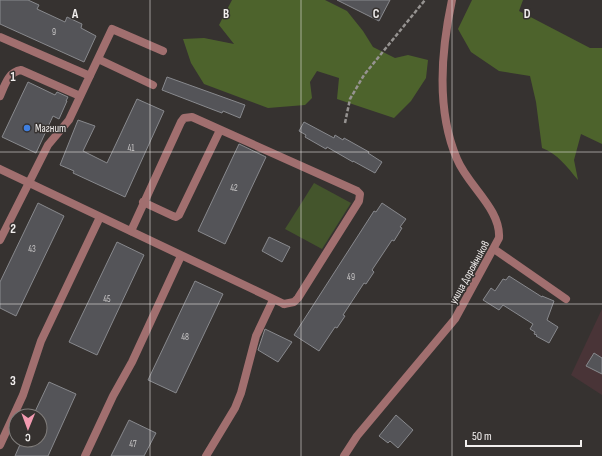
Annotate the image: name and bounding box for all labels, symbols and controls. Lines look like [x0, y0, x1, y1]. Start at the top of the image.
text: A [71, 6, 79, 22]
text: B [223, 6, 229, 22]
text: C [373, 6, 380, 22]
text: D [524, 6, 531, 22]
house number: 9 [52, 27, 56, 38]
text: 1 [10, 69, 16, 85]
place label: Магнит [35, 122, 66, 135]
marker: Магнит [22, 123, 32, 133]
house number: 41 [128, 143, 135, 154]
house number: 42 [230, 183, 238, 194]
text: 2 [10, 221, 16, 237]
street label: улица Дорожников [447, 238, 492, 306]
house number: 43 [28, 244, 36, 255]
house number: 49 [347, 272, 355, 283]
house number: 45 [103, 294, 111, 305]
house number: 48 [181, 332, 189, 343]
text: 3 [10, 373, 16, 389]
north arrow [8, 408, 48, 448]
scale bar [466, 422, 581, 448]
text: 50 m [472, 429, 492, 444]
text: С [25, 431, 31, 444]
house number: 47 [129, 439, 137, 450]

